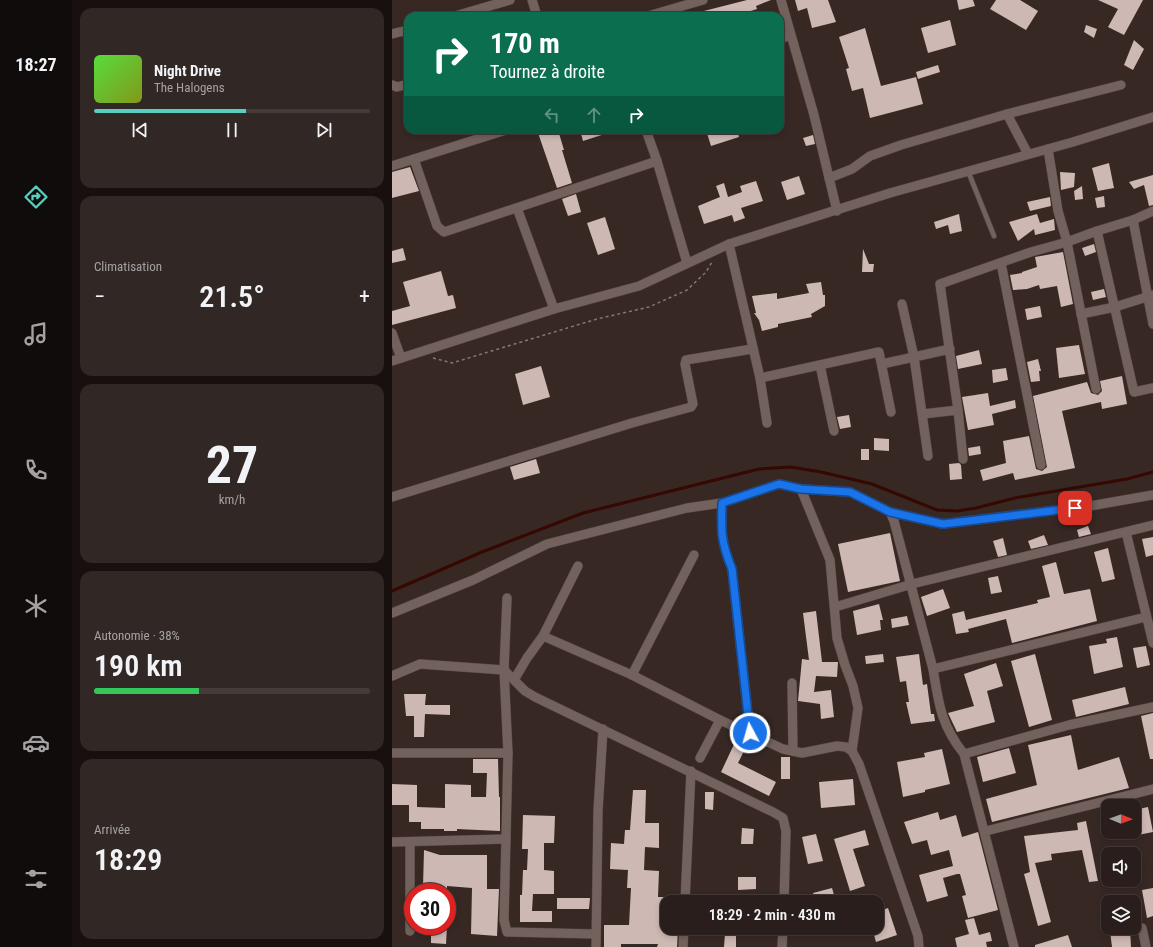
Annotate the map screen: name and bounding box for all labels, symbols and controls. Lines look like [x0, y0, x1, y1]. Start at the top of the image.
text: 170 m [490, 27, 560, 60]
icon: right [424, 28, 476, 80]
text: 18:27 [15, 54, 57, 75]
text: Tournez à droite [490, 61, 605, 82]
text: Night Drive [154, 62, 221, 80]
text: The Halogens [154, 80, 225, 95]
icon: left [541, 104, 563, 126]
icon: ahead [583, 104, 605, 126]
icon: right [625, 104, 647, 126]
icon: previous [129, 119, 151, 141]
icon: pause [221, 119, 243, 141]
icon: next [313, 119, 335, 141]
icon: directions [22, 183, 50, 211]
text: Climatisation [94, 259, 162, 274]
text: 21.5° [199, 279, 265, 314]
text: − [94, 284, 105, 309]
text: + [359, 284, 370, 309]
icon: music [22, 320, 50, 348]
text: 27 [206, 435, 258, 496]
icon: phone [22, 456, 50, 484]
pin [1058, 491, 1092, 525]
text: km/h [219, 492, 245, 507]
icon: arrive [1064, 497, 1086, 519]
icon: climate [22, 592, 50, 620]
text: Autonomie · 38% [94, 628, 180, 643]
text: 190 km [94, 648, 183, 683]
position arrow [729, 712, 771, 754]
icon: car [22, 729, 50, 757]
north arrow [1101, 799, 1141, 839]
map controls [1101, 799, 1141, 935]
text: Arrivée [94, 822, 130, 837]
text: 18:29 [94, 842, 162, 877]
button: sound [1101, 847, 1141, 887]
icon: filters [22, 865, 50, 893]
speed limit sign: 30 [404, 883, 456, 935]
button: layers [1101, 895, 1141, 935]
text: 18:29 · 2 min · 430 m [709, 906, 835, 924]

